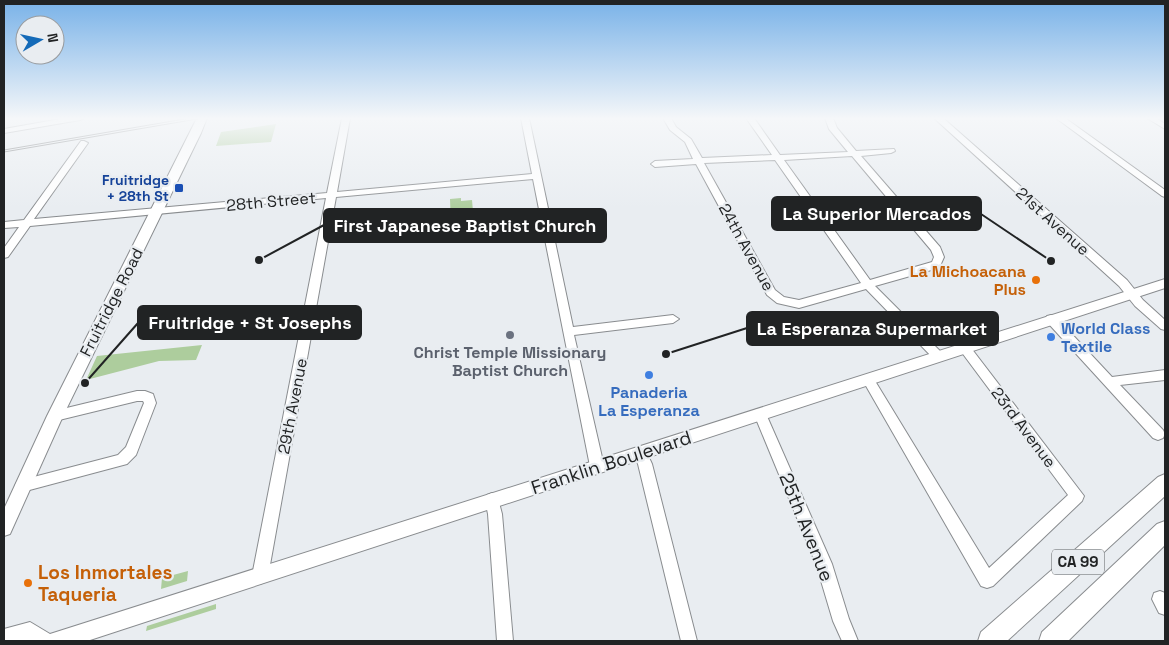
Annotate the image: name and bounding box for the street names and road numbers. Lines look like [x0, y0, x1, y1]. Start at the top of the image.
street label: 21st Avenue [1011, 183, 1094, 260]
street label: 28th Street [225, 187, 317, 216]
street label: 24th Avenue [714, 200, 779, 295]
street label: Fruitridge Road [75, 244, 148, 360]
street label: 29th Avenue [273, 356, 312, 456]
street label: 23rd Avenue [986, 383, 1061, 472]
street label: Franklin Boulevard [528, 425, 694, 500]
street label: 25th Avenue [773, 469, 840, 585]
road number: CA 99 [1052, 550, 1104, 574]

